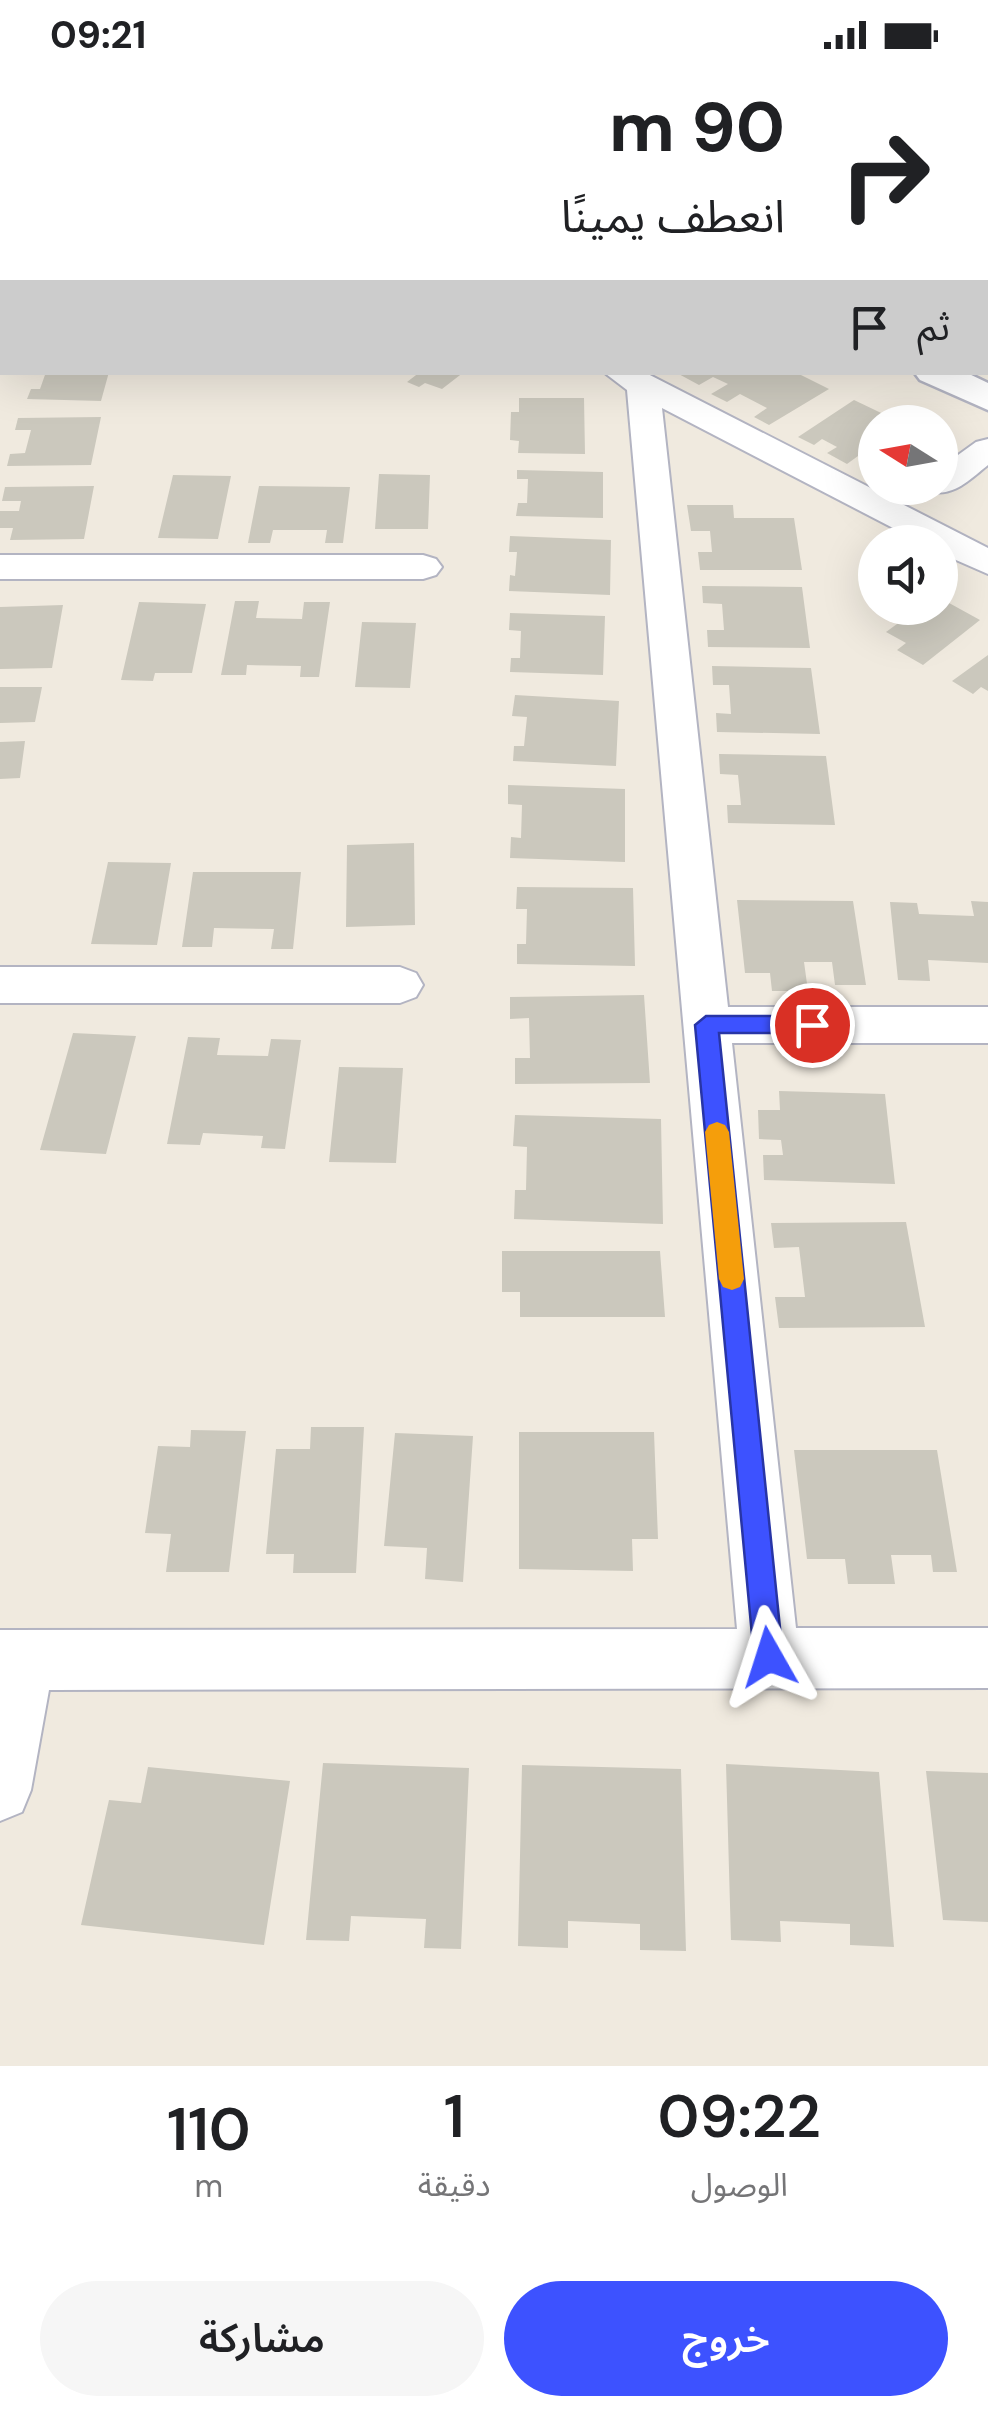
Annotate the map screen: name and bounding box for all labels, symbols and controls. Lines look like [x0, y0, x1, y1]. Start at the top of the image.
text: 09:21 [50, 10, 146, 60]
text: 90 m [609, 82, 785, 173]
icon: right [820, 110, 950, 240]
text: انعطف يمينًا [561, 187, 785, 246]
icon: arrive [842, 300, 897, 355]
text: ثم [917, 302, 950, 352]
north arrow [858, 405, 958, 505]
map controls [858, 405, 958, 625]
button: sound [858, 525, 958, 625]
pin [770, 983, 855, 1068]
icon: arrive [785, 998, 840, 1053]
position arrow [717, 1605, 821, 1709]
text: 1 [444, 2077, 465, 2156]
text: 09:22 [658, 2077, 821, 2156]
text: 110 [167, 2090, 251, 2169]
text: دقيقة [418, 2164, 491, 2206]
text: الوصول [691, 2164, 788, 2206]
text: m [195, 2165, 223, 2207]
button: مشاركة [40, 2281, 484, 2396]
button: خروج [504, 2281, 948, 2396]

